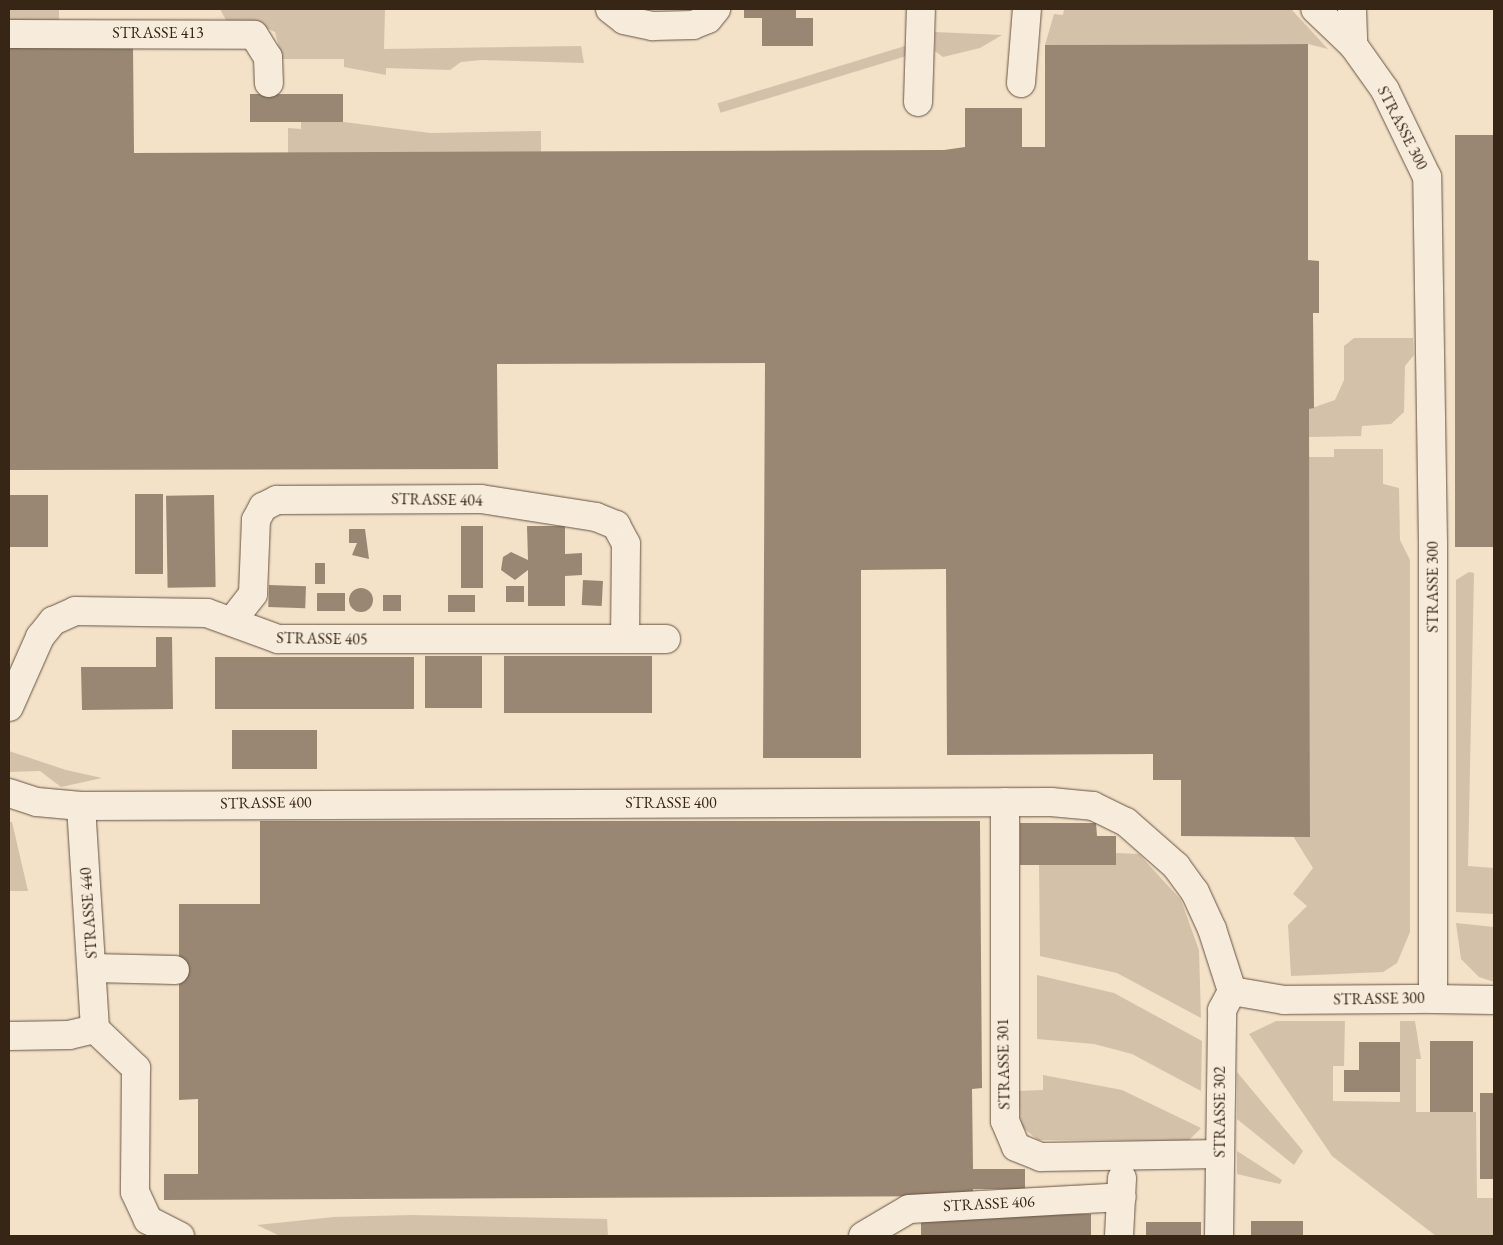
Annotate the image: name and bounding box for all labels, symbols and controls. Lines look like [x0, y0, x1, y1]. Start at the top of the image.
street label: STRASSE 413 [112, 23, 204, 43]
street label: STRASSE 300 [1373, 83, 1431, 173]
street label: STRASSE 404 [391, 490, 483, 510]
street label: STRASSE 300 [1423, 541, 1443, 633]
street label: STRASSE 405 [276, 629, 368, 649]
street label: STRASSE 400 [220, 793, 312, 813]
street label: STRASSE 400 [625, 793, 717, 813]
street label: STRASSE 440 [76, 867, 102, 959]
street label: STRASSE 300 [1333, 989, 1425, 1009]
street label: STRASSE 301 [994, 1018, 1014, 1110]
street label: STRASSE 302 [1210, 1066, 1230, 1158]
street label: STRASSE 406 [943, 1192, 1035, 1216]

